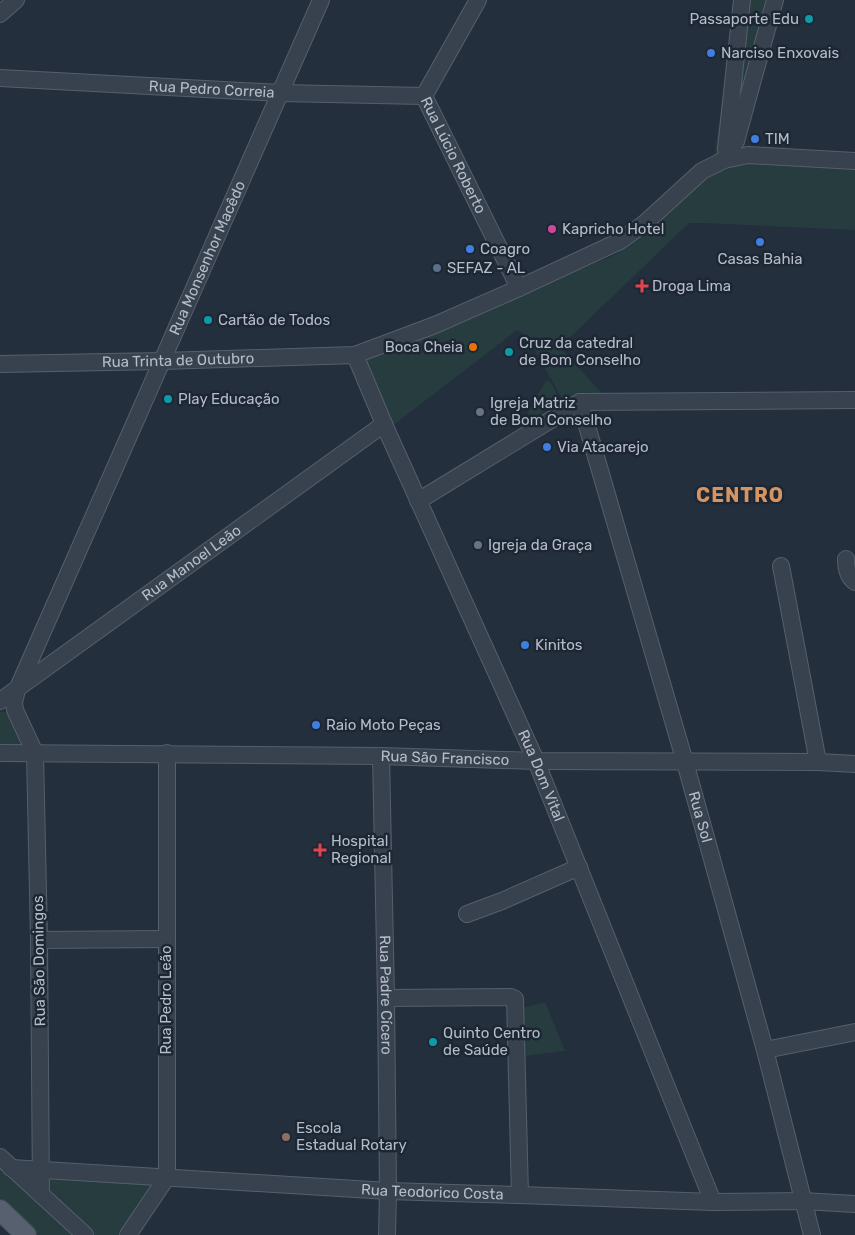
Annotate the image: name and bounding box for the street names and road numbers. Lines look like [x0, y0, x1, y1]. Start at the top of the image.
street label: Rua Pedro Correia [148, 77, 275, 102]
street label: Rua Lúcio Roberto [417, 94, 490, 217]
street label: Rua Monsenhor Macêdo [165, 178, 249, 338]
street label: Rua Trinta de Outubro [102, 349, 254, 371]
street label: Rua Manoel Leão [138, 521, 245, 605]
street label: Rua Dom Vital [514, 727, 568, 824]
street label: Rua São Francisco [380, 747, 510, 769]
street label: Rua Sol [685, 789, 716, 845]
street label: Rua São Domingos [29, 895, 49, 1027]
street label: Rua Padre Cícero [376, 935, 396, 1055]
street label: Rua Pedro Leão [157, 945, 175, 1055]
street label: Rua Teodorico Costa [360, 1180, 504, 1203]

